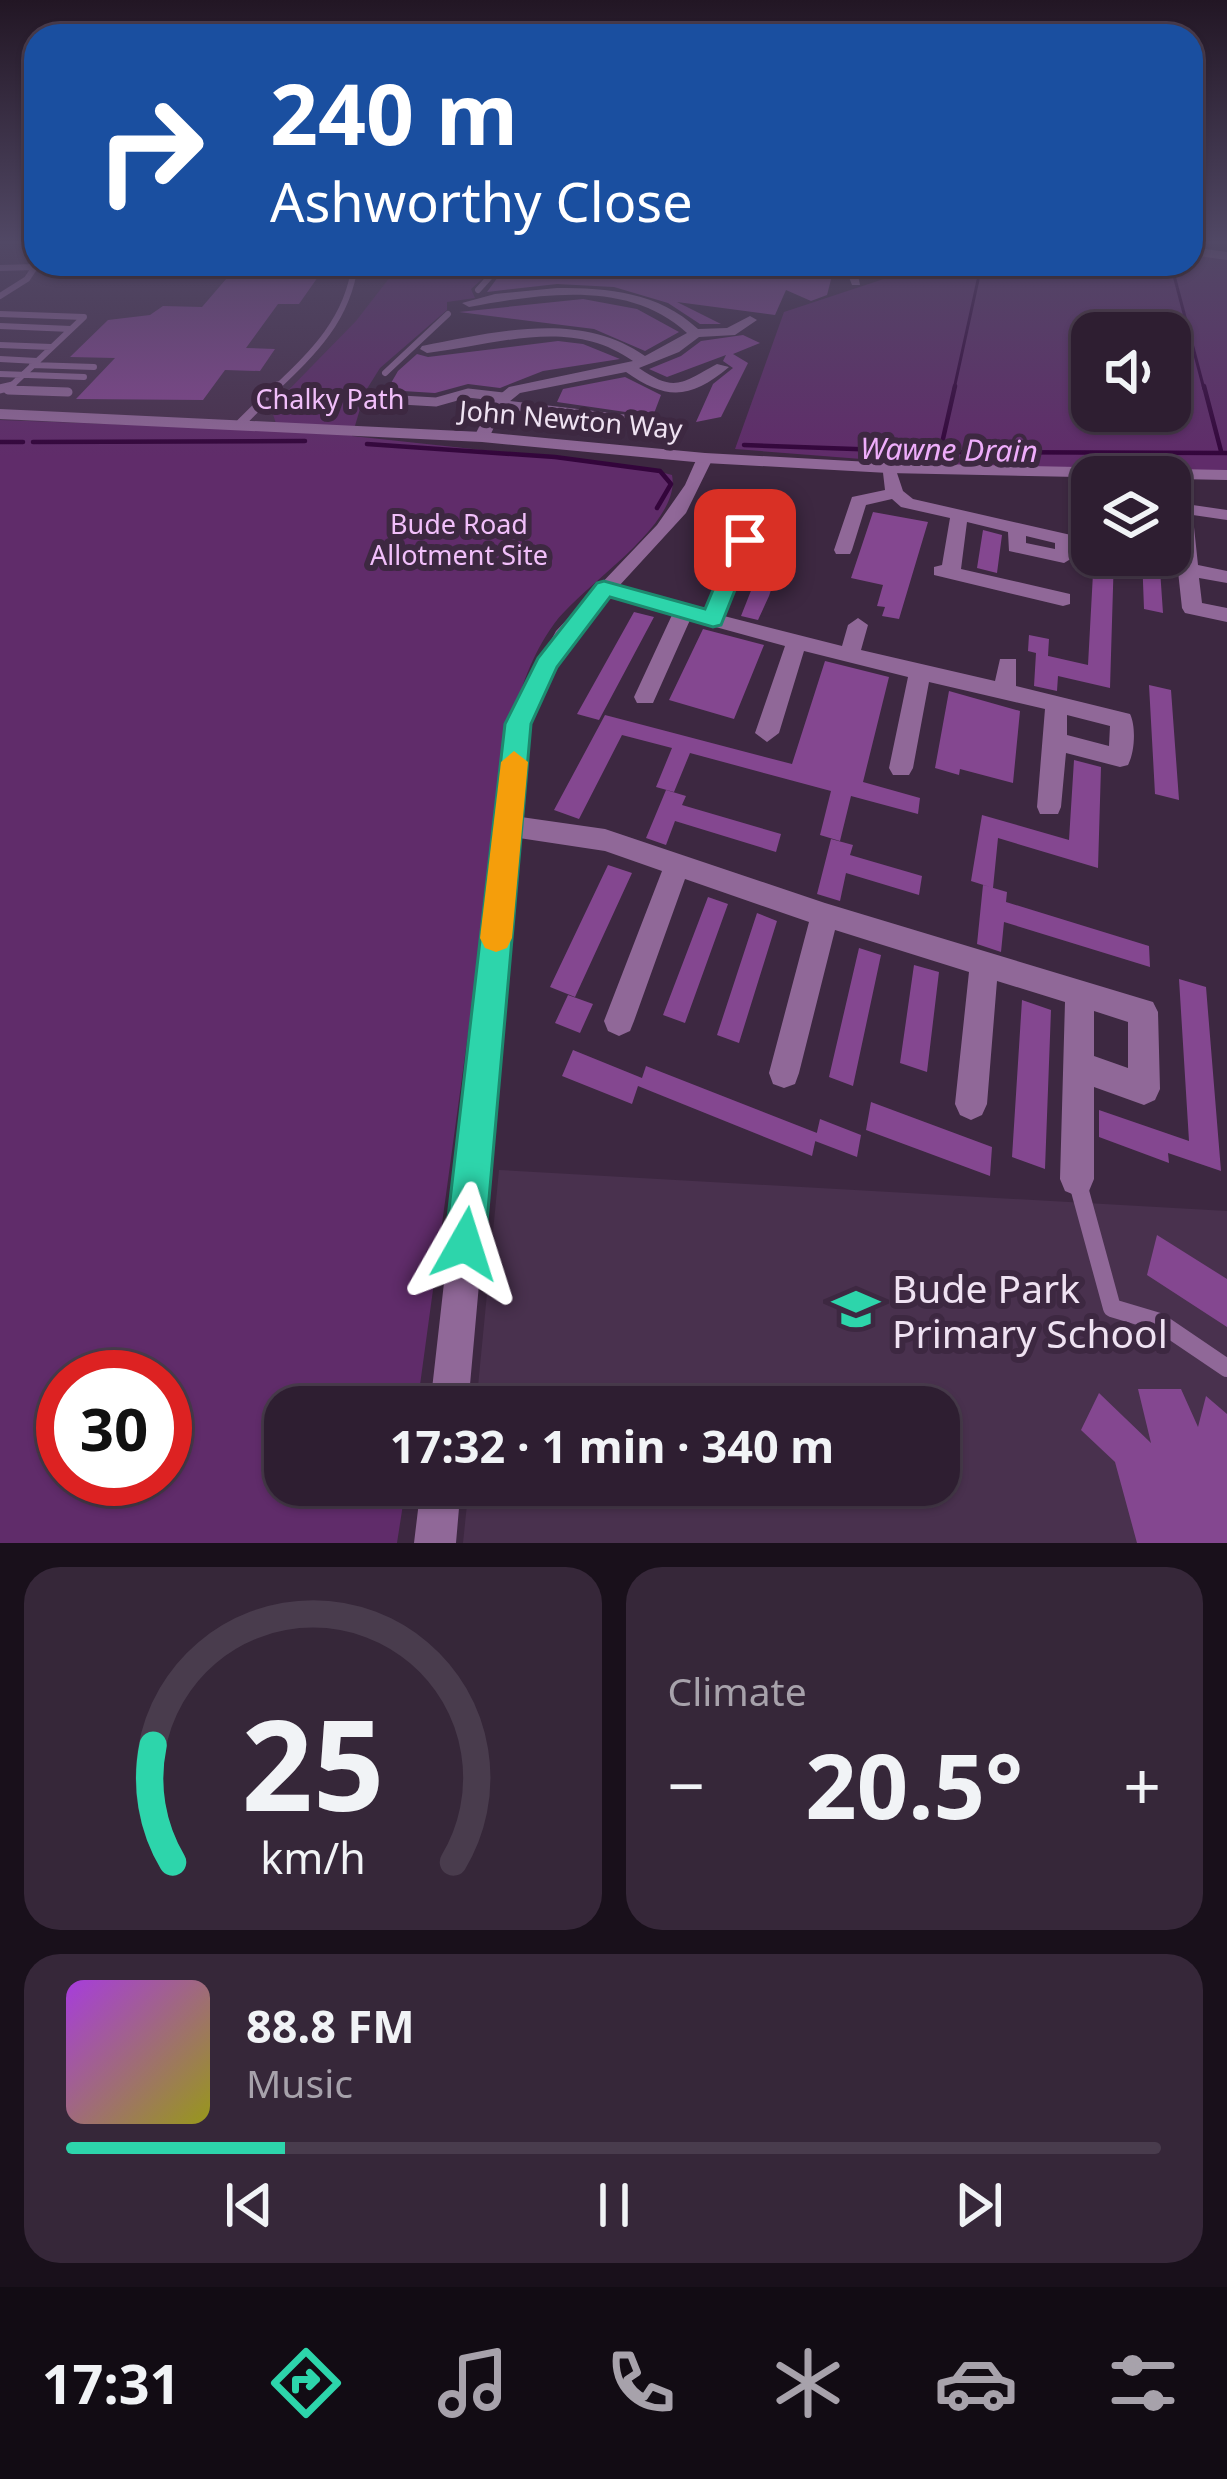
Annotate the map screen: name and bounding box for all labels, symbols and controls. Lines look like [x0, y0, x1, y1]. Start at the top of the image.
text: 240 m [270, 55, 518, 170]
icon: right [72, 72, 228, 228]
text: Ashworthy Close [270, 164, 693, 238]
map controls [1071, 312, 1191, 576]
button: sound [1071, 312, 1191, 432]
park label: Chalky Path [256, 380, 405, 417]
street label: John Newton Way [455, 391, 684, 447]
water label: Wawne Drain [860, 427, 1038, 471]
button: layers [1071, 456, 1191, 576]
pin [694, 489, 796, 591]
park label: Bude Road Allotment Site [370, 505, 548, 573]
icon: arrive [712, 507, 778, 573]
position arrow [402, 1181, 528, 1307]
place label: Bude Park Primary School [892, 1261, 1168, 1359]
school or university icon: Bude Park Primary School [831, 1284, 881, 1334]
speed limit sign: 30 [36, 1350, 192, 1506]
text: 17:32 · 1 min · 340 m [390, 1415, 834, 1476]
text: Climate [668, 1664, 807, 1717]
text: 25 [241, 1678, 384, 1848]
text: 20.5° [805, 1723, 1023, 1845]
text: − [668, 1739, 705, 1829]
text: + [1123, 1739, 1161, 1829]
text: km/h [260, 1827, 365, 1886]
text: 88.8 FM [246, 1995, 415, 2056]
text: Music [246, 2056, 353, 2109]
icon: previous [216, 2172, 282, 2238]
icon: pause [581, 2172, 647, 2238]
icon: next [946, 2172, 1012, 2238]
icon: directions [264, 2341, 348, 2425]
icon: music [431, 2341, 515, 2425]
icon: phone [599, 2341, 683, 2425]
icon: climate [766, 2341, 850, 2425]
icon: car [934, 2341, 1018, 2425]
icon: filters [1101, 2341, 1185, 2425]
text: 17:31 [42, 2346, 180, 2420]

